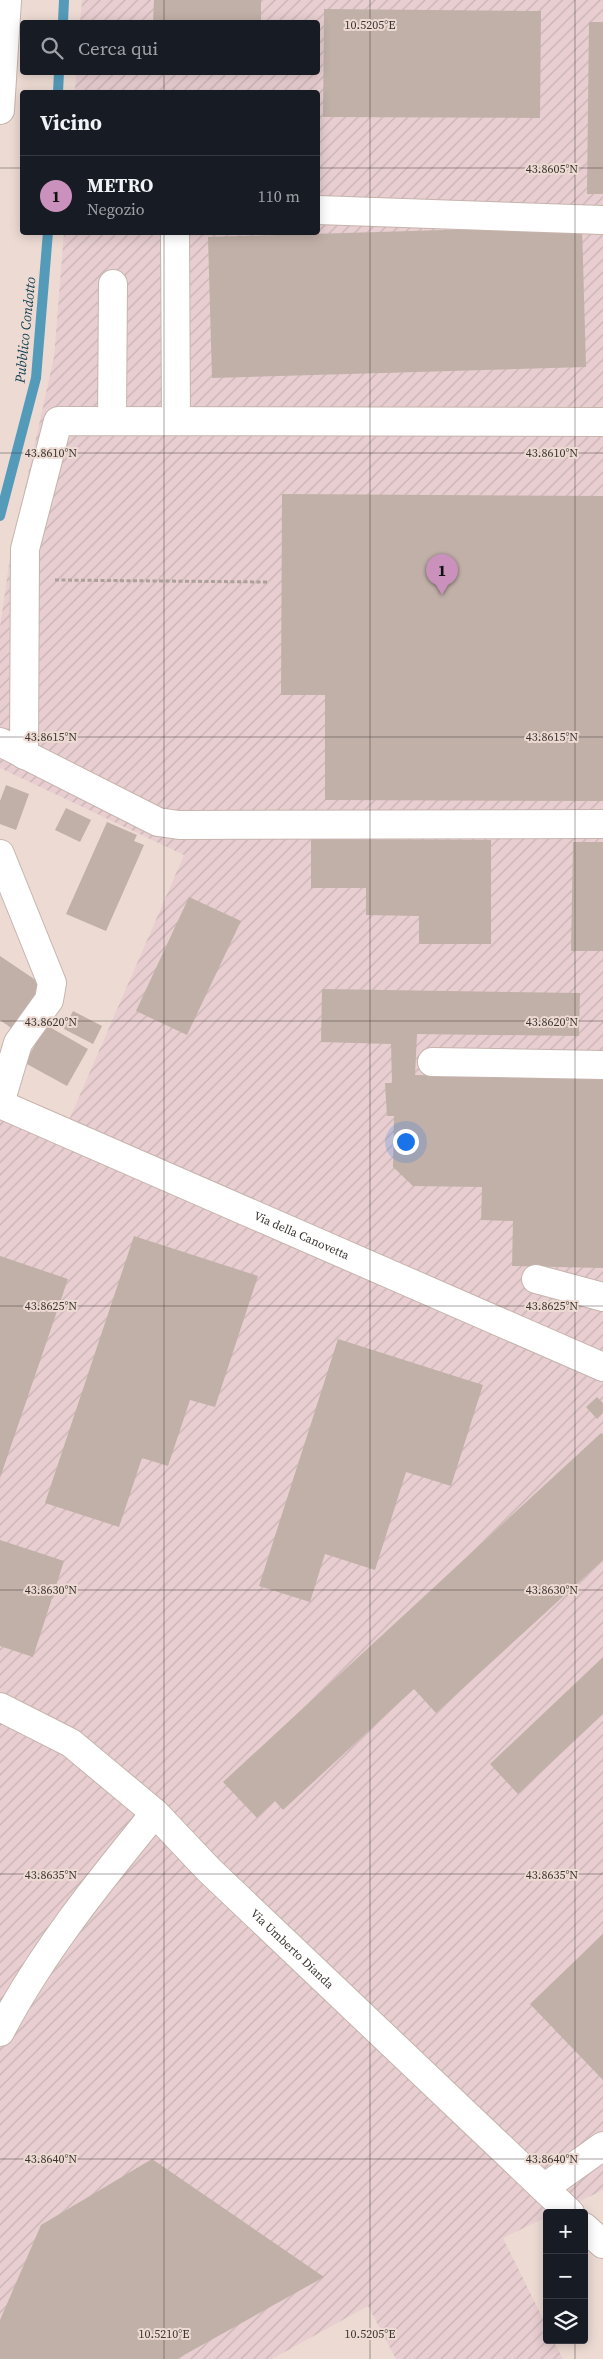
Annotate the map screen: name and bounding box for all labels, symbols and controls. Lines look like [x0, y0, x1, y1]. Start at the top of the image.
text: 10.5205°E [345, 17, 395, 33]
search box [20, 20, 320, 75]
icon: search [38, 34, 66, 62]
text: Cerca qui [78, 35, 158, 61]
text: Vicino [40, 108, 102, 137]
text: 43.8605°N [526, 161, 578, 177]
text: METRO [87, 172, 153, 198]
text: 1 [52, 185, 60, 207]
text: 110 m [258, 185, 300, 207]
text: Negozio [87, 198, 145, 220]
water label: Pubblico Condotto [9, 276, 41, 385]
text: 43.8610°N [25, 445, 77, 461]
text: 43.8610°N [526, 445, 578, 461]
pin: 1 [426, 554, 458, 595]
text: 43.8615°N [25, 729, 77, 745]
text: 43.8615°N [526, 729, 578, 745]
text: 43.8620°N [25, 1014, 77, 1030]
text: 43.8620°N [526, 1014, 578, 1030]
your location [393, 1129, 419, 1155]
street label: Via della Canovetta [251, 1208, 353, 1264]
text: 43.8625°N [25, 1298, 77, 1314]
text: 43.8625°N [526, 1298, 578, 1314]
text: 43.8630°N [25, 1582, 77, 1598]
text: 43.8630°N [526, 1582, 578, 1598]
text: 43.8635°N [25, 1867, 77, 1883]
text: 43.8635°N [526, 1867, 578, 1883]
street label: Via Umberto Dianda [247, 1905, 338, 1993]
text: 43.8640°N [25, 2151, 77, 2167]
text: 43.8640°N [526, 2151, 578, 2167]
map controls [543, 2209, 588, 2344]
button: + [543, 2209, 588, 2254]
button: − [543, 2254, 588, 2299]
button: layers [543, 2299, 588, 2344]
text: 10.5210°E [139, 2326, 189, 2342]
text: 10.5205°E [345, 2326, 395, 2342]

